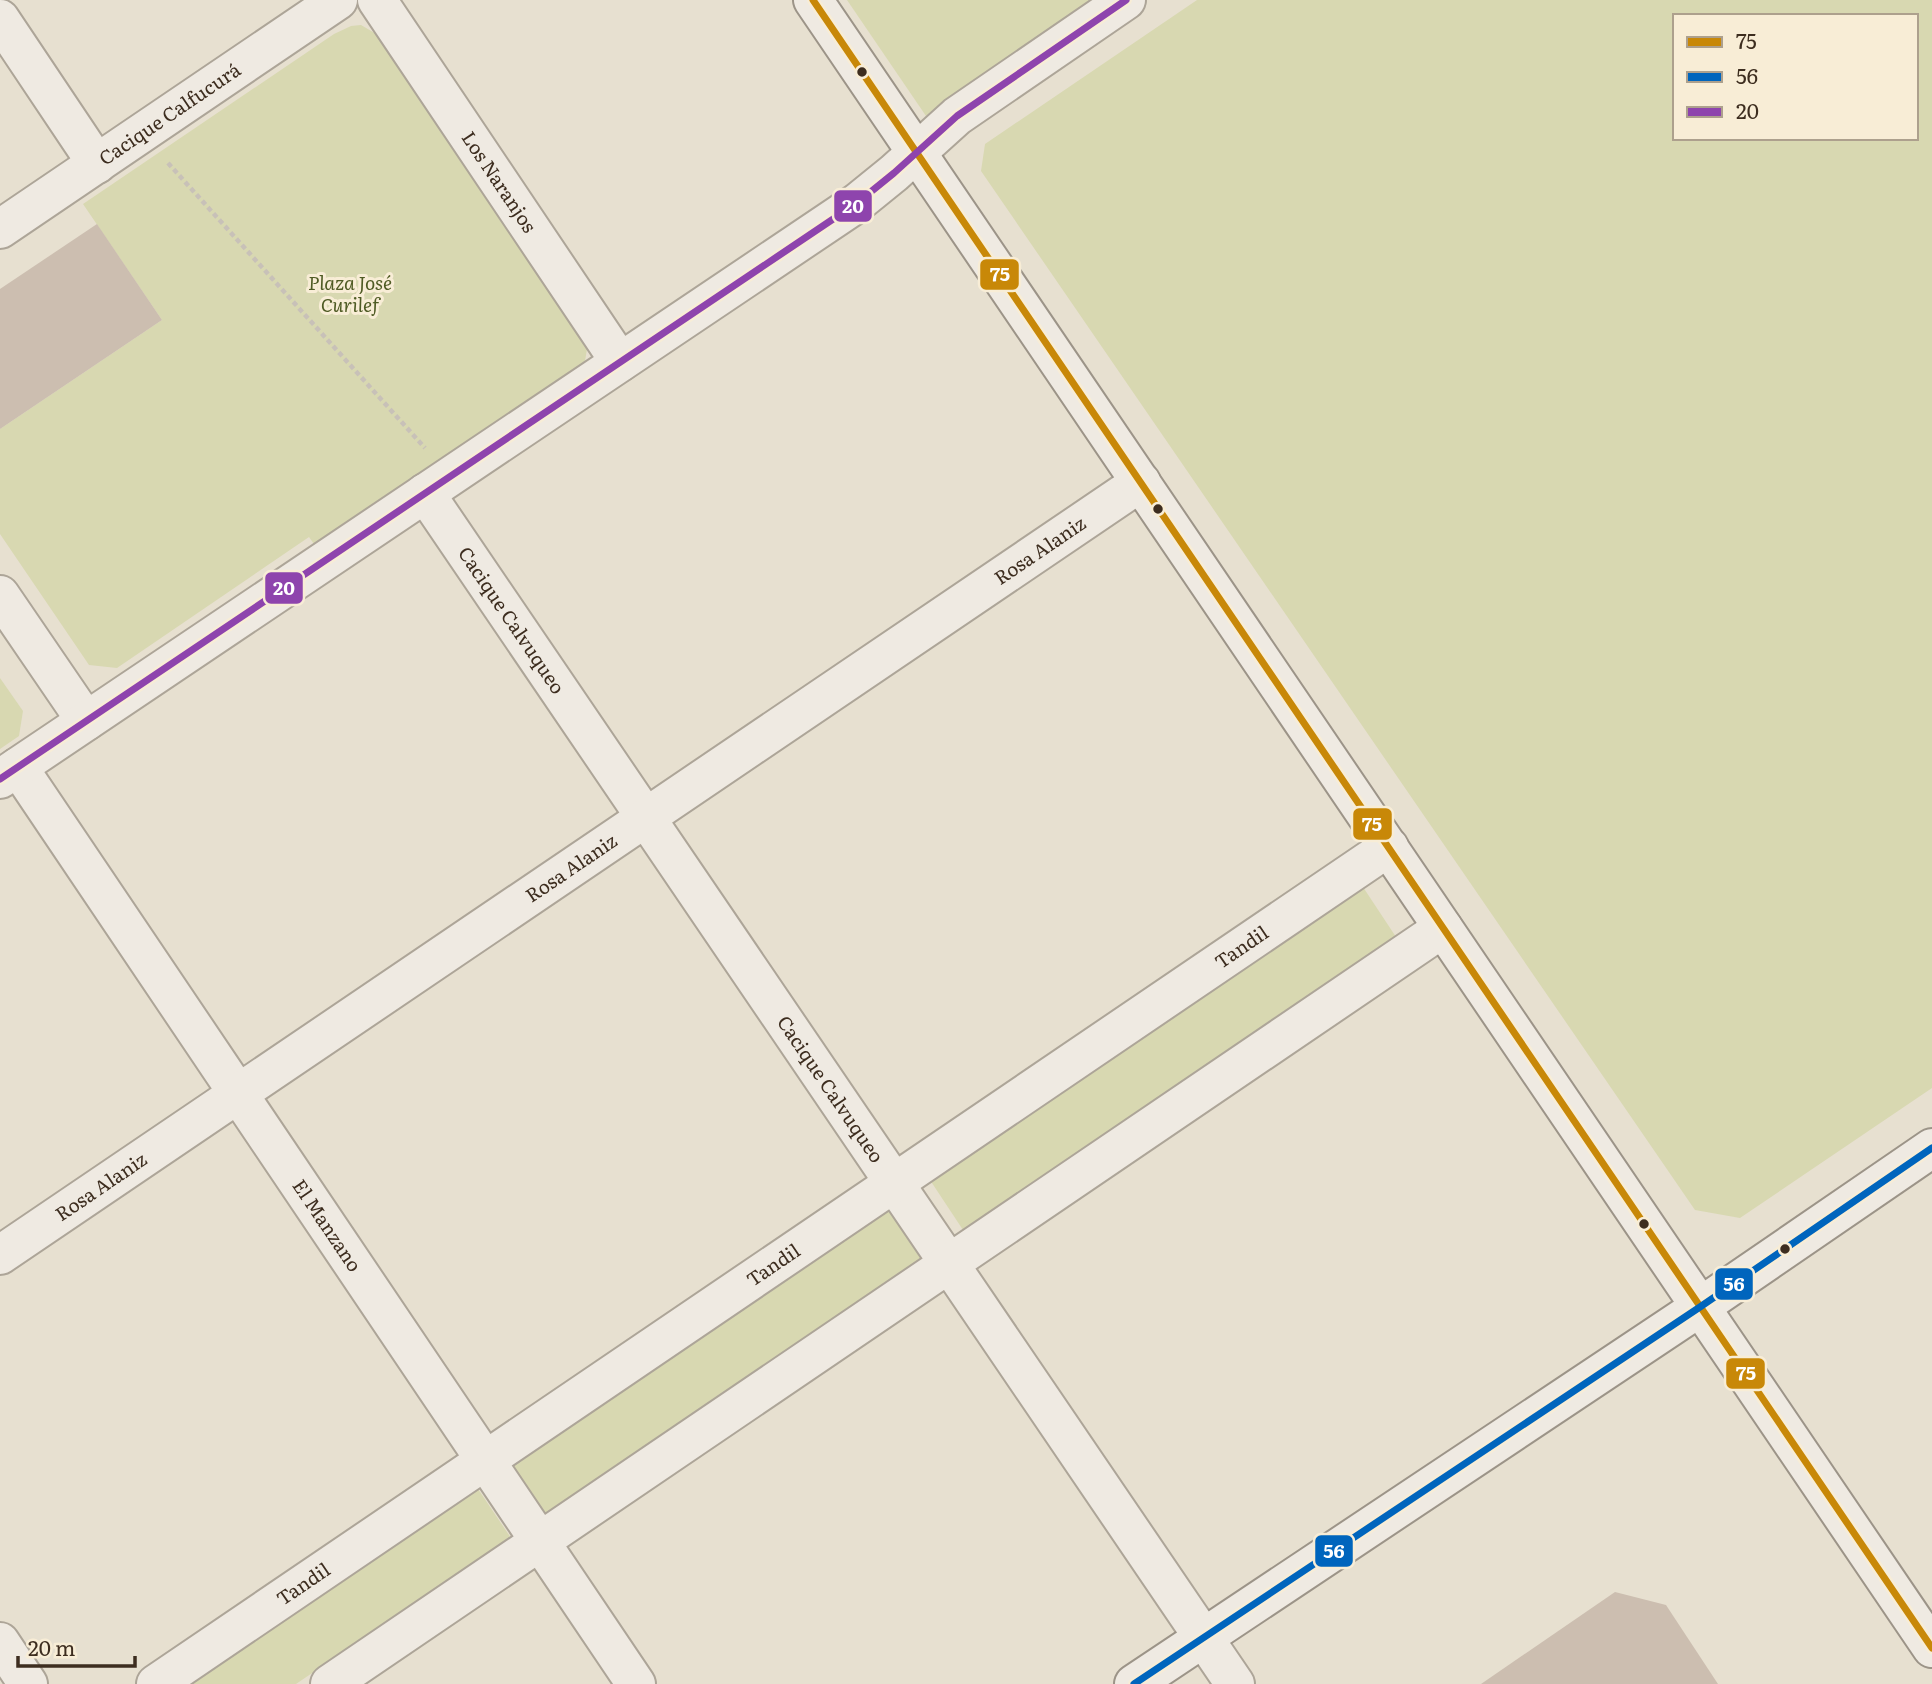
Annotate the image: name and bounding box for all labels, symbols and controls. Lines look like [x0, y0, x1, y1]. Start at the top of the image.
legend [1673, 14, 1918, 140]
text: 75 [1736, 24, 1757, 55]
street label: Cacique Calfucurá [93, 55, 246, 171]
text: 56 [1736, 59, 1758, 90]
unlabelled marker [855, 65, 869, 79]
text: 20 [1736, 94, 1759, 125]
street label: Los Naranjos [456, 125, 544, 238]
line badge: 20 [833, 189, 873, 223]
text: 20 [842, 191, 864, 219]
line badge: 75 [979, 258, 1020, 291]
text: 75 [990, 259, 1010, 287]
park label: Plaza José Curilef [308, 268, 392, 318]
unlabelled marker [1151, 502, 1165, 516]
street label: Rosa Alaniz [988, 509, 1091, 591]
street label: Cacique Calvuqueo [452, 541, 573, 699]
line badge: 20 [264, 571, 304, 605]
text: 20 [273, 573, 295, 601]
line badge: 75 [1352, 807, 1393, 841]
text: 75 [1362, 809, 1382, 837]
street label: Rosa Alaniz [519, 826, 622, 908]
street label: Tandil [1208, 918, 1273, 975]
street label: Cacique Calvuqueo [771, 1009, 891, 1168]
street label: Rosa Alaniz [49, 1145, 152, 1227]
street label: El Manzano [287, 1173, 369, 1277]
unlabelled marker [1637, 1217, 1651, 1231]
street label: Tandil [740, 1236, 805, 1292]
unlabelled marker [1778, 1242, 1792, 1256]
line badge: 56 [1714, 1267, 1754, 1301]
text: 56 [1723, 1269, 1745, 1297]
line badge: 75 [1725, 1357, 1766, 1390]
text: 75 [1736, 1358, 1756, 1386]
line badge: 56 [1314, 1534, 1354, 1568]
text: 56 [1323, 1536, 1345, 1564]
street label: Tandil [270, 1555, 335, 1612]
scale bar [18, 1624, 135, 1668]
text: 20 m [28, 1631, 75, 1662]

